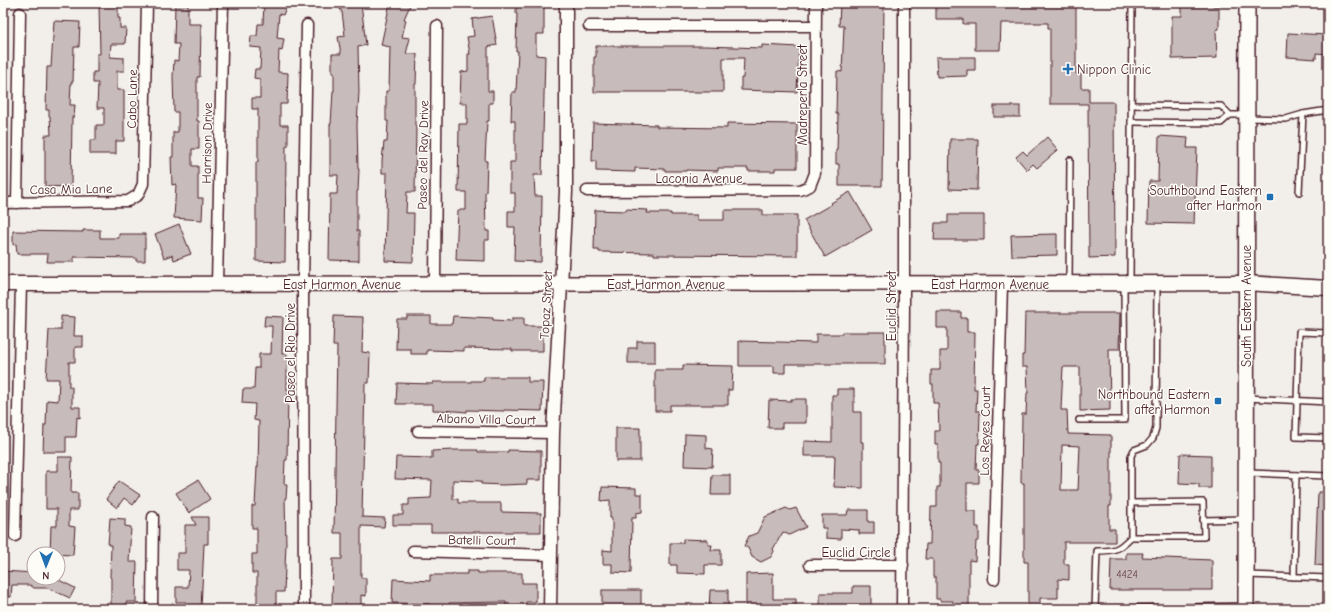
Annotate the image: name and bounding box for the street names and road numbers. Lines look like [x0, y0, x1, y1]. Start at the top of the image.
street label: Madreperla Street [795, 43, 810, 145]
street label: Cabo Lane [124, 69, 140, 129]
street label: Paseo del Ray Drive [415, 100, 431, 210]
street label: Harrison Drive [199, 102, 215, 184]
street label: Laconia Avenue [656, 171, 743, 186]
street label: Casa Mia Lane [30, 181, 113, 197]
street label: South Eastern Avenue [1239, 245, 1254, 367]
street label: Topaz Street [537, 269, 555, 340]
street label: Euclid Street [884, 270, 899, 341]
street label: East Harmon Avenue [283, 277, 401, 292]
street label: East Harmon Avenue [607, 277, 725, 292]
street label: East Harmon Avenue [931, 277, 1049, 292]
street label: Paseo el Rio Drive [283, 302, 298, 403]
street label: Los Reyes Court [977, 385, 993, 476]
street label: Albano Villa Court [436, 411, 537, 427]
street label: Batelli Court [448, 532, 517, 548]
street label: Euclid Circle [821, 545, 891, 560]

